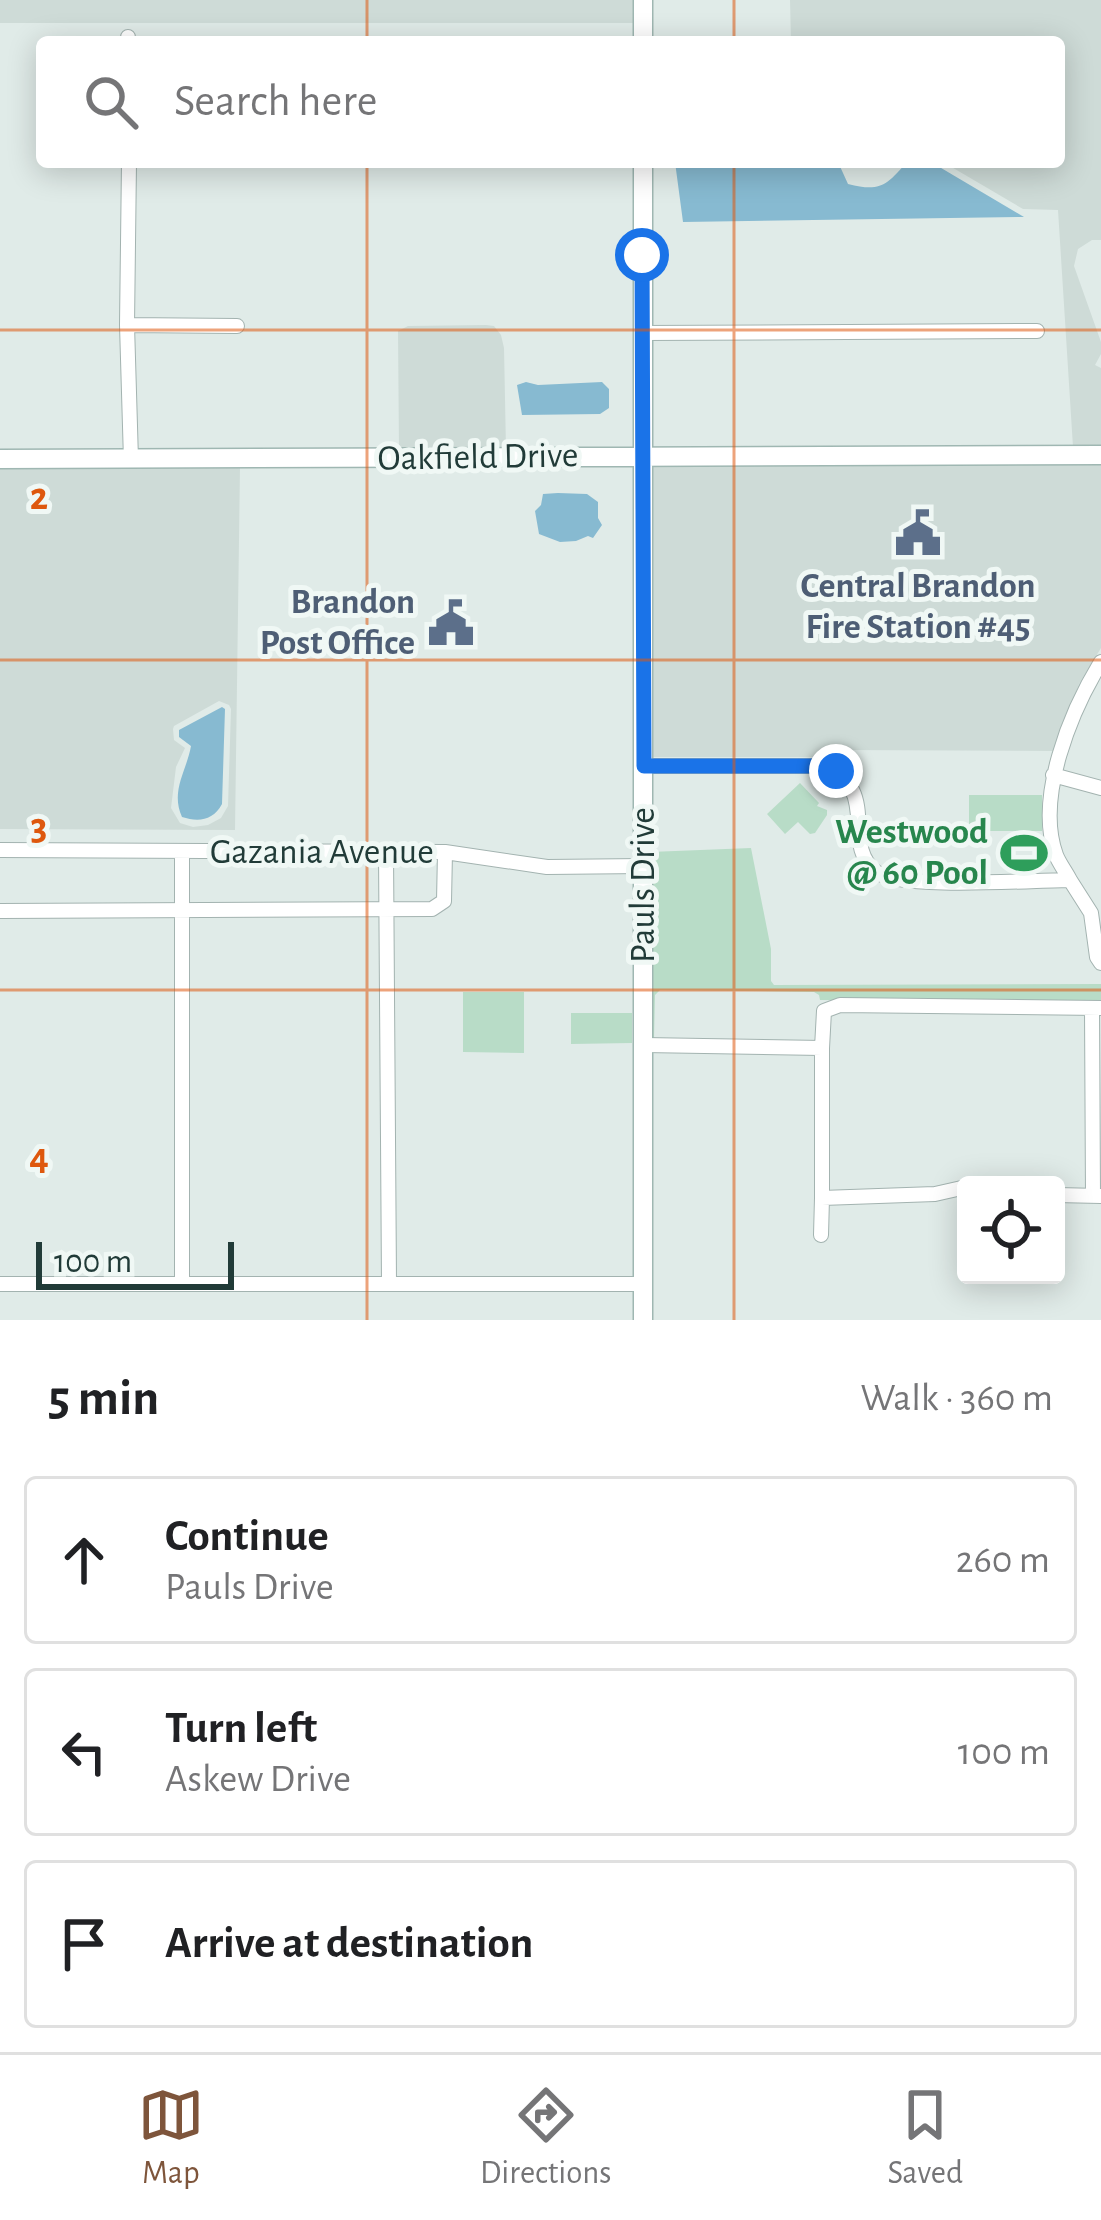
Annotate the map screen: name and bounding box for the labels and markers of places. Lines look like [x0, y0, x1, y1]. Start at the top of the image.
public building icon: Central Brandon Fire Station #45 [893, 508, 943, 558]
place label: Central Brandon Fire Station #45 [800, 568, 1036, 645]
place label: Brandon Post Office [260, 584, 415, 661]
public building icon: Brandon Post Office [426, 598, 476, 648]
place label: Westwood @ 60 Pool [835, 814, 988, 891]
sports icon: Westwood @ 60 Pool [999, 828, 1049, 878]

